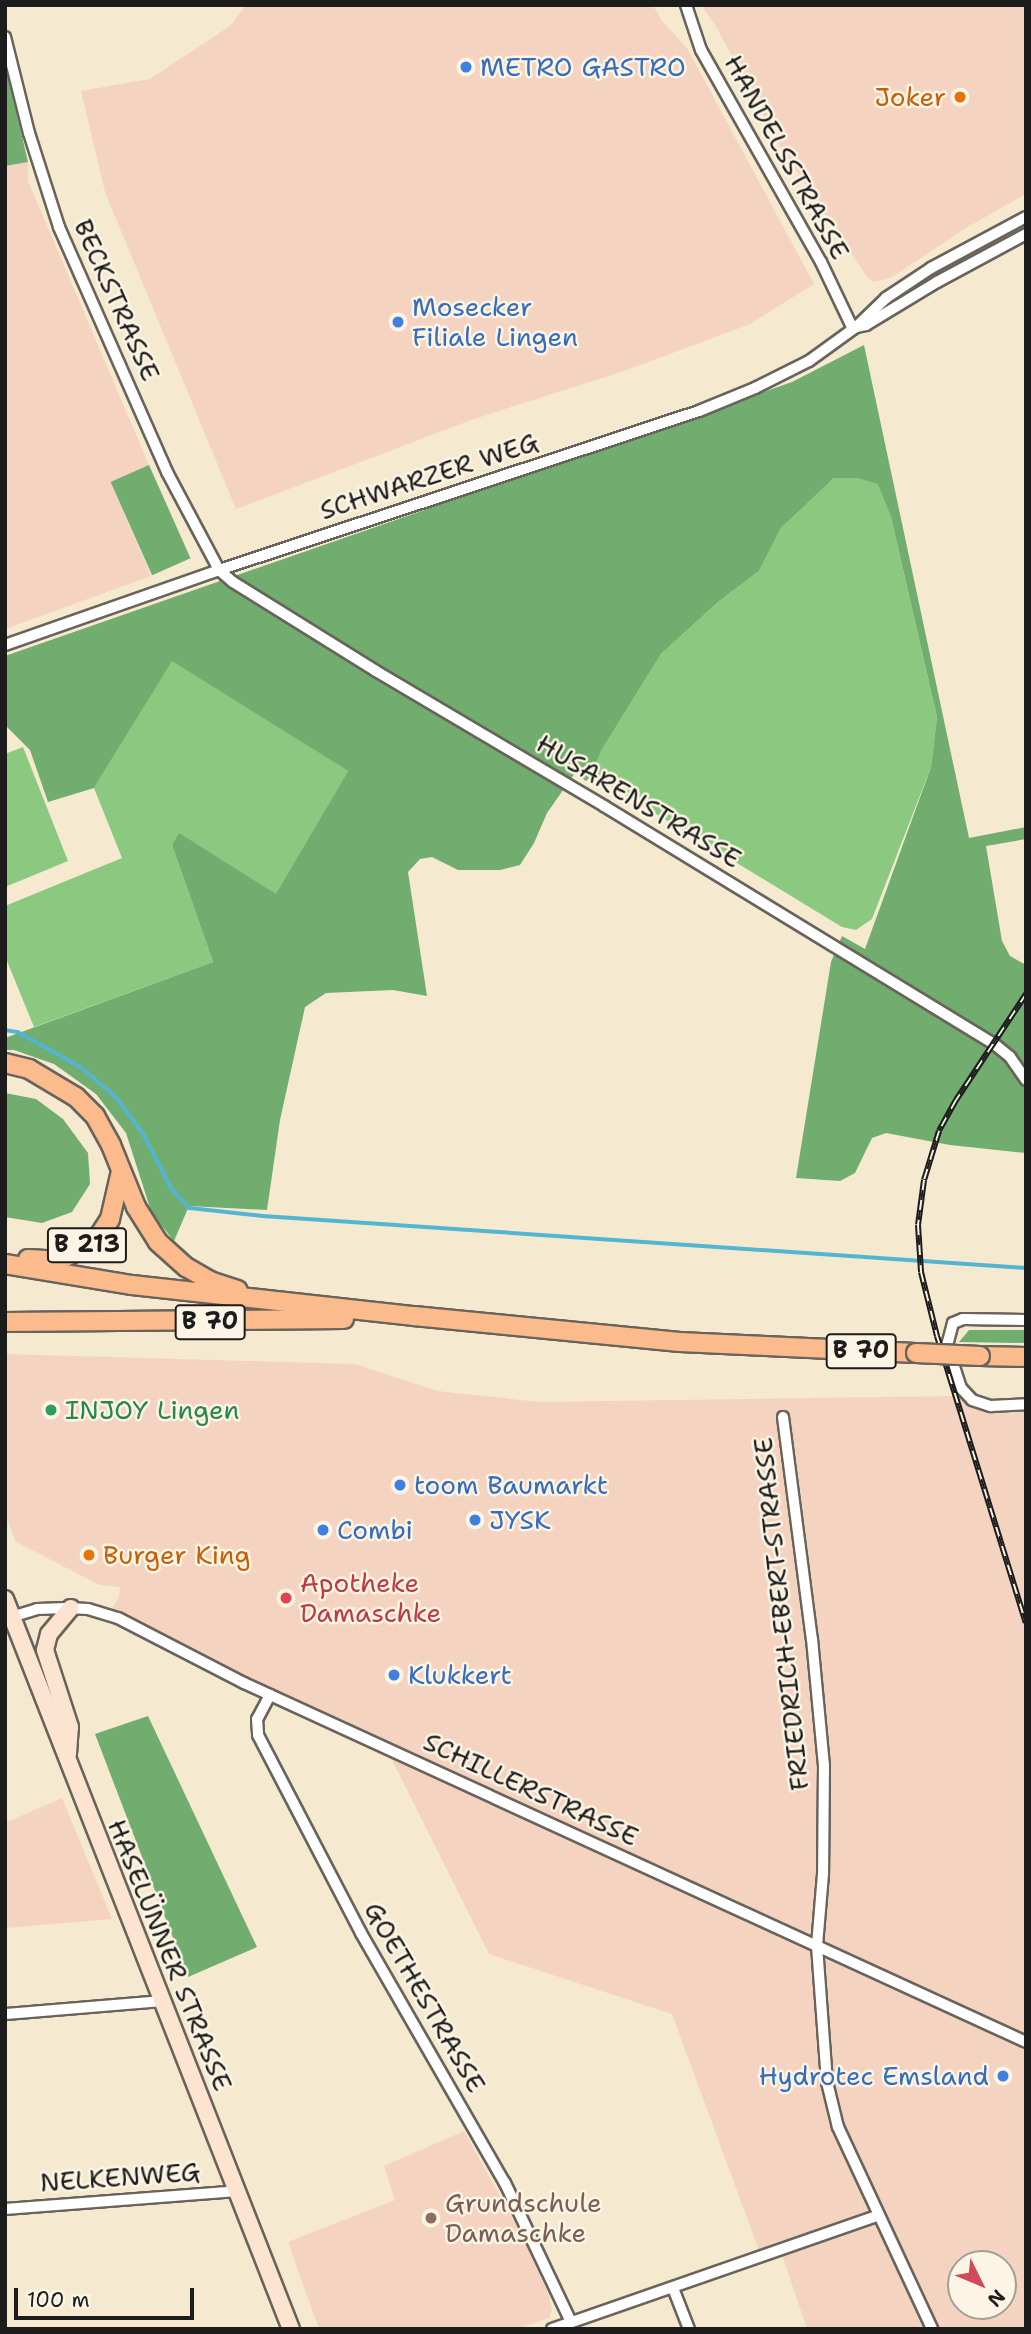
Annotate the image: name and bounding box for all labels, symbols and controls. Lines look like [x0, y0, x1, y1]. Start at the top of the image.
street label: HANDELSSTRASSE [718, 49, 856, 265]
place label: METRO GASTRO [480, 51, 686, 83]
marker: METRO GASTRO [458, 59, 474, 75]
place label: Joker [875, 81, 946, 113]
marker: Joker [952, 89, 968, 105]
street label: BECKSTRASSE [67, 214, 167, 386]
place label: Mosecker Filiale Lingen [412, 291, 578, 352]
marker: Mosecker Filiale Lingen [390, 314, 406, 330]
street label: SCHWARZER WEG [316, 426, 542, 526]
street label: HUSARENSTRASSE [531, 728, 747, 874]
road number: B 213 [47, 1224, 127, 1266]
road number: B 70 [173, 1302, 247, 1342]
road number: B 70 [824, 1330, 898, 1372]
place label: INJOY Lingen [65, 1394, 239, 1426]
marker: INJOY Lingen [43, 1402, 59, 1418]
street label: FRIEDRICH-EBERT-STRASSE [747, 1436, 815, 1792]
place label: toom Baumarkt [414, 1469, 608, 1501]
marker: toom Baumarkt [392, 1477, 408, 1493]
place label: JYSK [489, 1504, 551, 1536]
marker: JYSK [467, 1512, 483, 1528]
place label: Combi [337, 1514, 413, 1546]
marker: Combi [315, 1522, 331, 1538]
place label: Burger King [103, 1539, 250, 1571]
marker: Burger King [81, 1547, 97, 1563]
place label: Apotheke Damaschke [300, 1567, 441, 1628]
marker: Apotheke Damaschke [278, 1590, 294, 1606]
place label: Klukkert [408, 1659, 512, 1691]
marker: Klukkert [386, 1667, 402, 1683]
street label: SCHILLERSTRASSE [419, 1726, 643, 1852]
street label: HASELÜNNER STRASSE [101, 1815, 239, 2095]
street label: GOETHESTRASSE [358, 1896, 492, 2098]
place label: Hydrotec Emsland [759, 2060, 989, 2092]
marker: Hydrotec Emsland [995, 2068, 1011, 2084]
street label: NELKENWEG [39, 2156, 201, 2198]
place label: Grundschule Damaschke [445, 2187, 602, 2248]
marker: Grundschule Damaschke [423, 2210, 439, 2226]
north arrow [947, 2250, 1017, 2320]
scale bar [18, 2274, 198, 2318]
text: N [982, 2284, 1011, 2312]
text: 100 m [27, 2286, 90, 2314]

